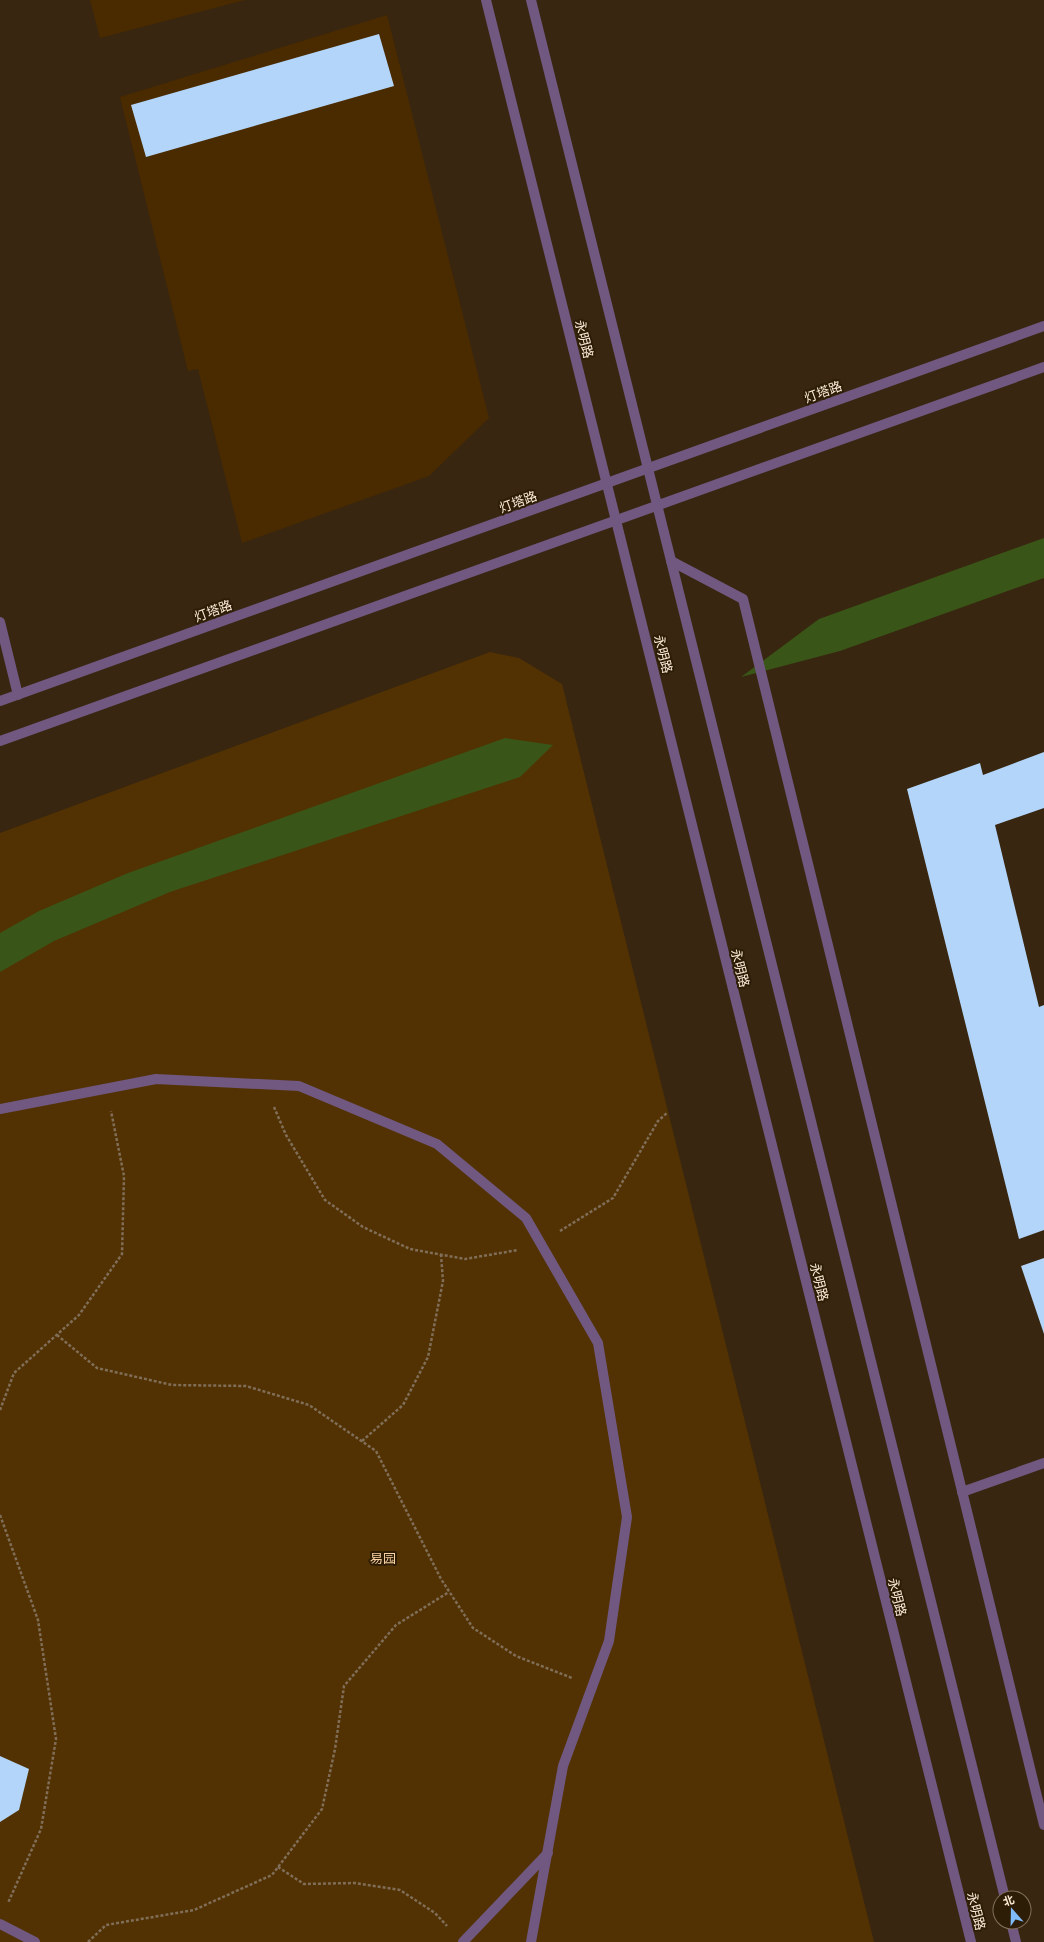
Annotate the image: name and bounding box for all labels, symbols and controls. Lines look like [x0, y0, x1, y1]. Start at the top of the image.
street label: 永明路 [572, 318, 596, 360]
street label: 灯塔路 [802, 378, 844, 406]
street label: 灯塔路 [497, 488, 539, 516]
street label: 灯塔路 [192, 597, 234, 625]
street label: 永明路 [651, 633, 675, 675]
street label: 永明路 [728, 947, 752, 989]
street label: 永明路 [807, 1261, 831, 1303]
park label: 易园 [370, 1551, 396, 1566]
street label: 永明路 [885, 1576, 909, 1618]
street label: 永明路 [964, 1890, 988, 1932]
north arrow [992, 1890, 1032, 1930]
text: 北 [1001, 1893, 1016, 1909]

